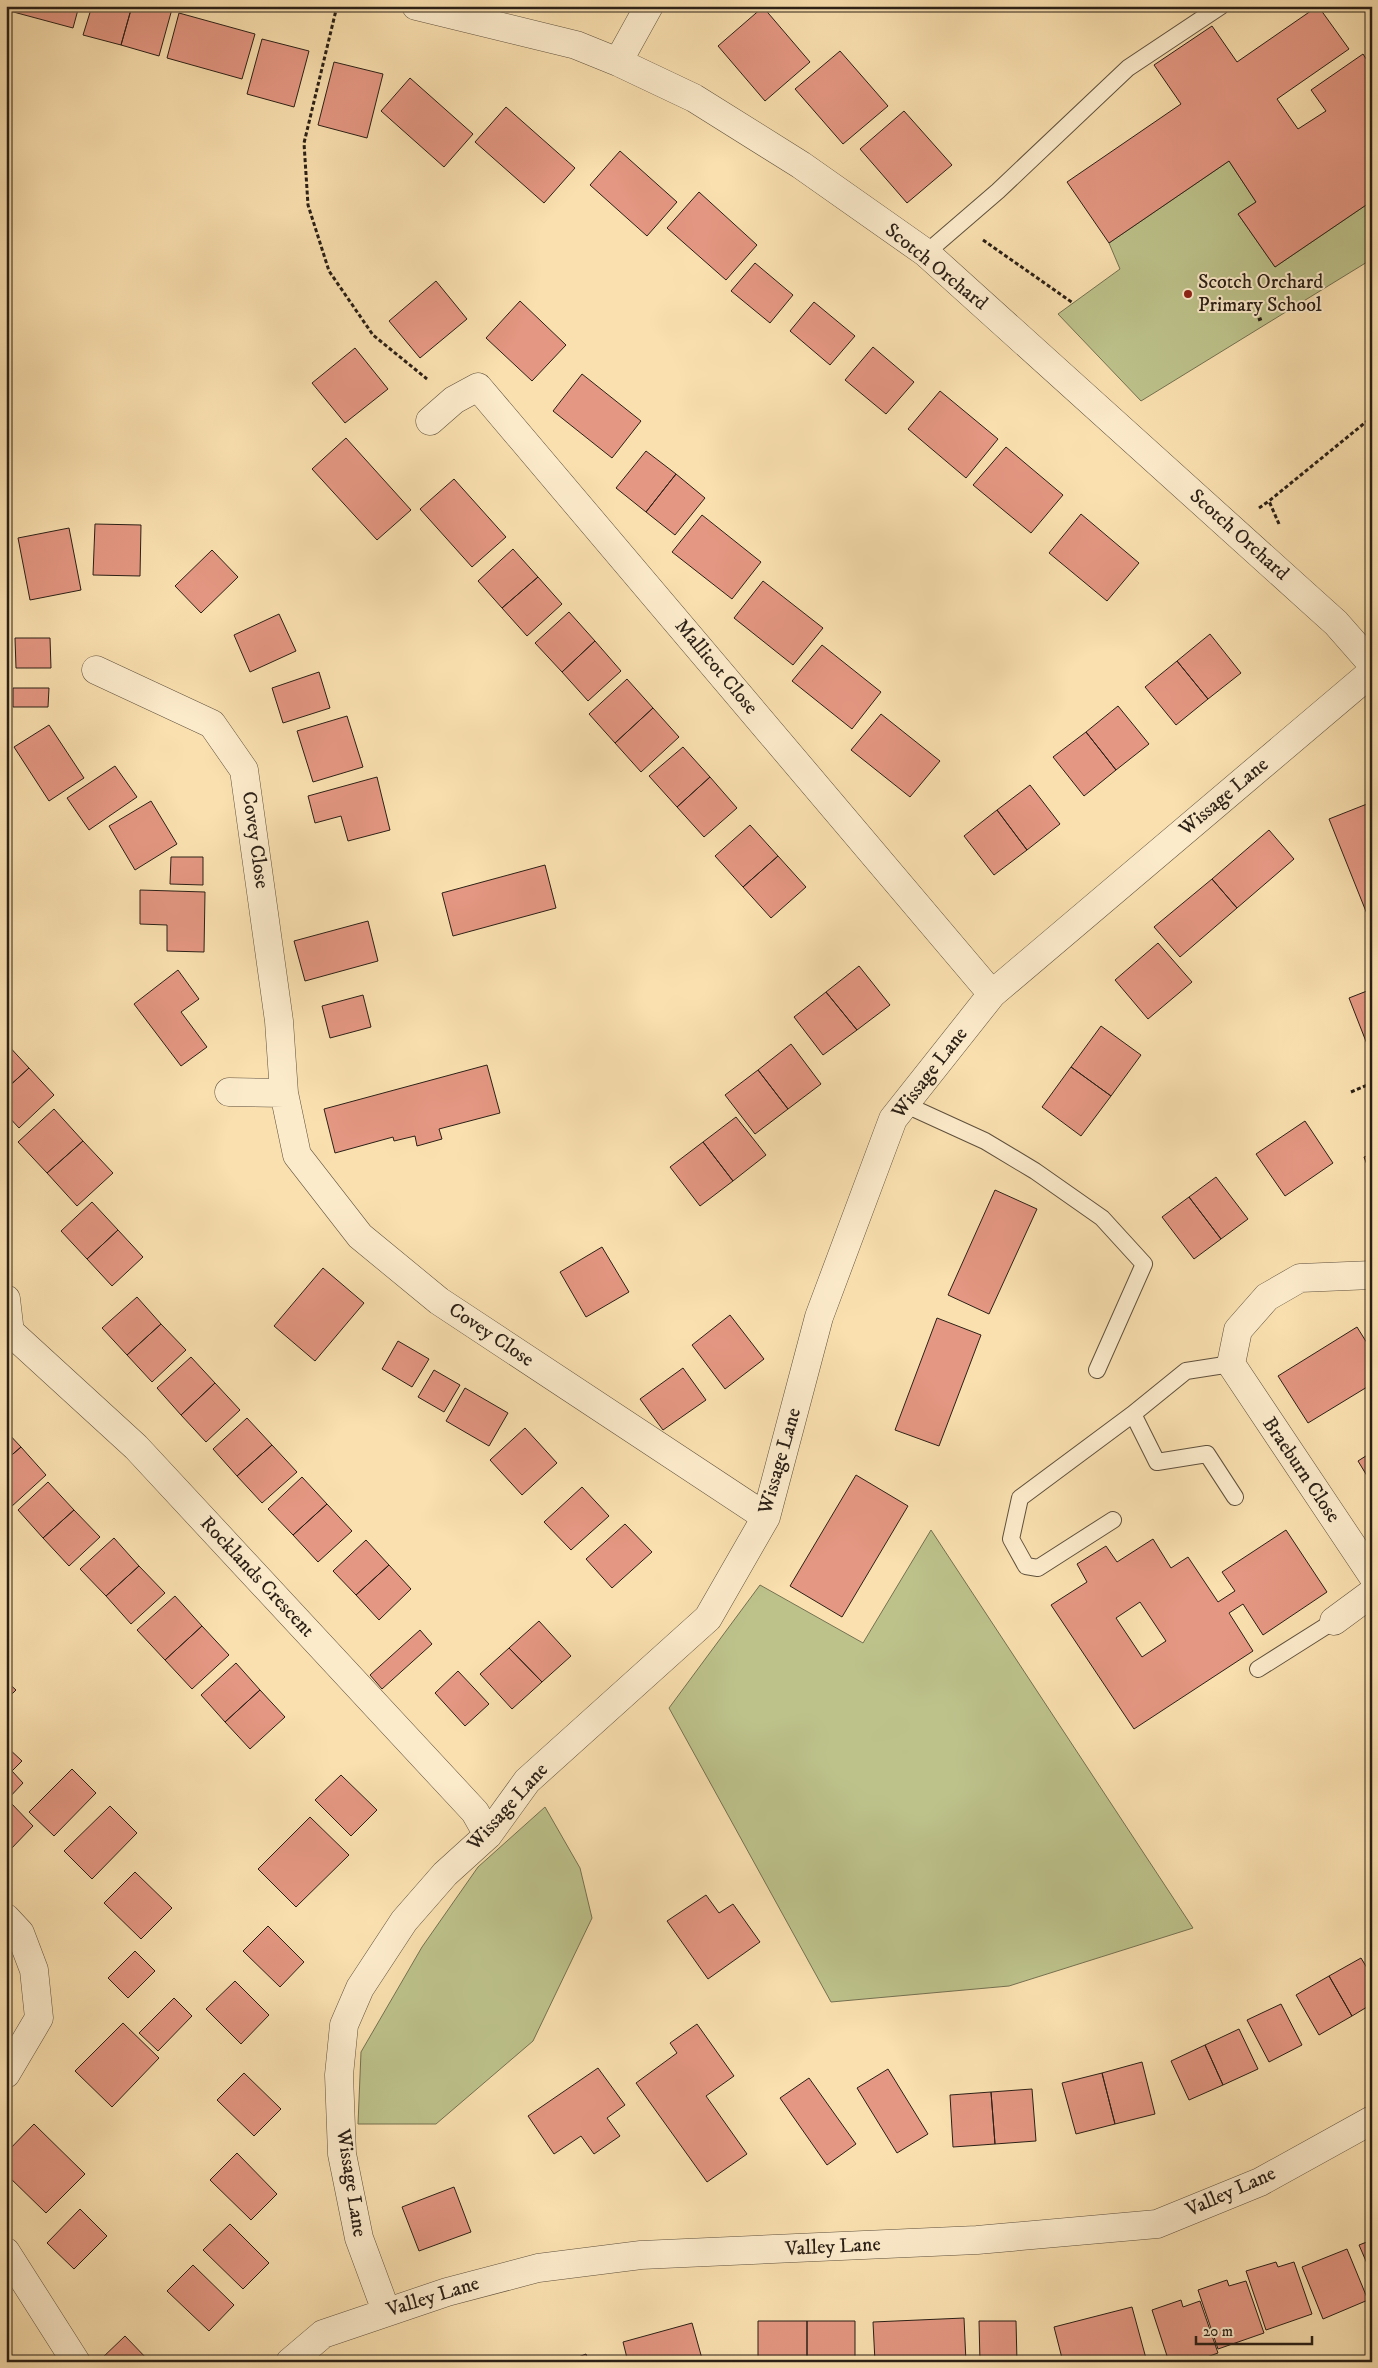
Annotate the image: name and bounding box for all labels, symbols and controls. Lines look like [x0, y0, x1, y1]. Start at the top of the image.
street label: Scotch Orchard [880, 218, 992, 316]
place label: Scotch Orchard Primary School [1198, 270, 1323, 318]
marker: Scotch Orchard Primary School [1182, 288, 1194, 300]
street label: Scotch Orchard [1184, 484, 1294, 586]
street label: Mallicot Close [669, 614, 763, 720]
street label: Wissage Lane [1173, 752, 1274, 842]
street label: Covey Close [236, 790, 274, 890]
street label: Wissage Lane [886, 1022, 973, 1125]
street label: Covey Close [443, 1297, 539, 1373]
street label: Wissage Lane [753, 1405, 807, 1518]
street label: Braeburn Close [1257, 1412, 1345, 1528]
street label: Rocklands Crescent [194, 1511, 320, 1643]
street label: Wissage Lane [462, 1758, 554, 1857]
street label: Wissage Lane [330, 2126, 372, 2239]
street label: Valley Lane [1181, 2161, 1280, 2223]
street label: Valley Lane [784, 2232, 881, 2262]
street label: Valley Lane [383, 2271, 482, 2323]
scale bar [1196, 2313, 1312, 2345]
text: 20 m [1203, 2322, 1233, 2341]

